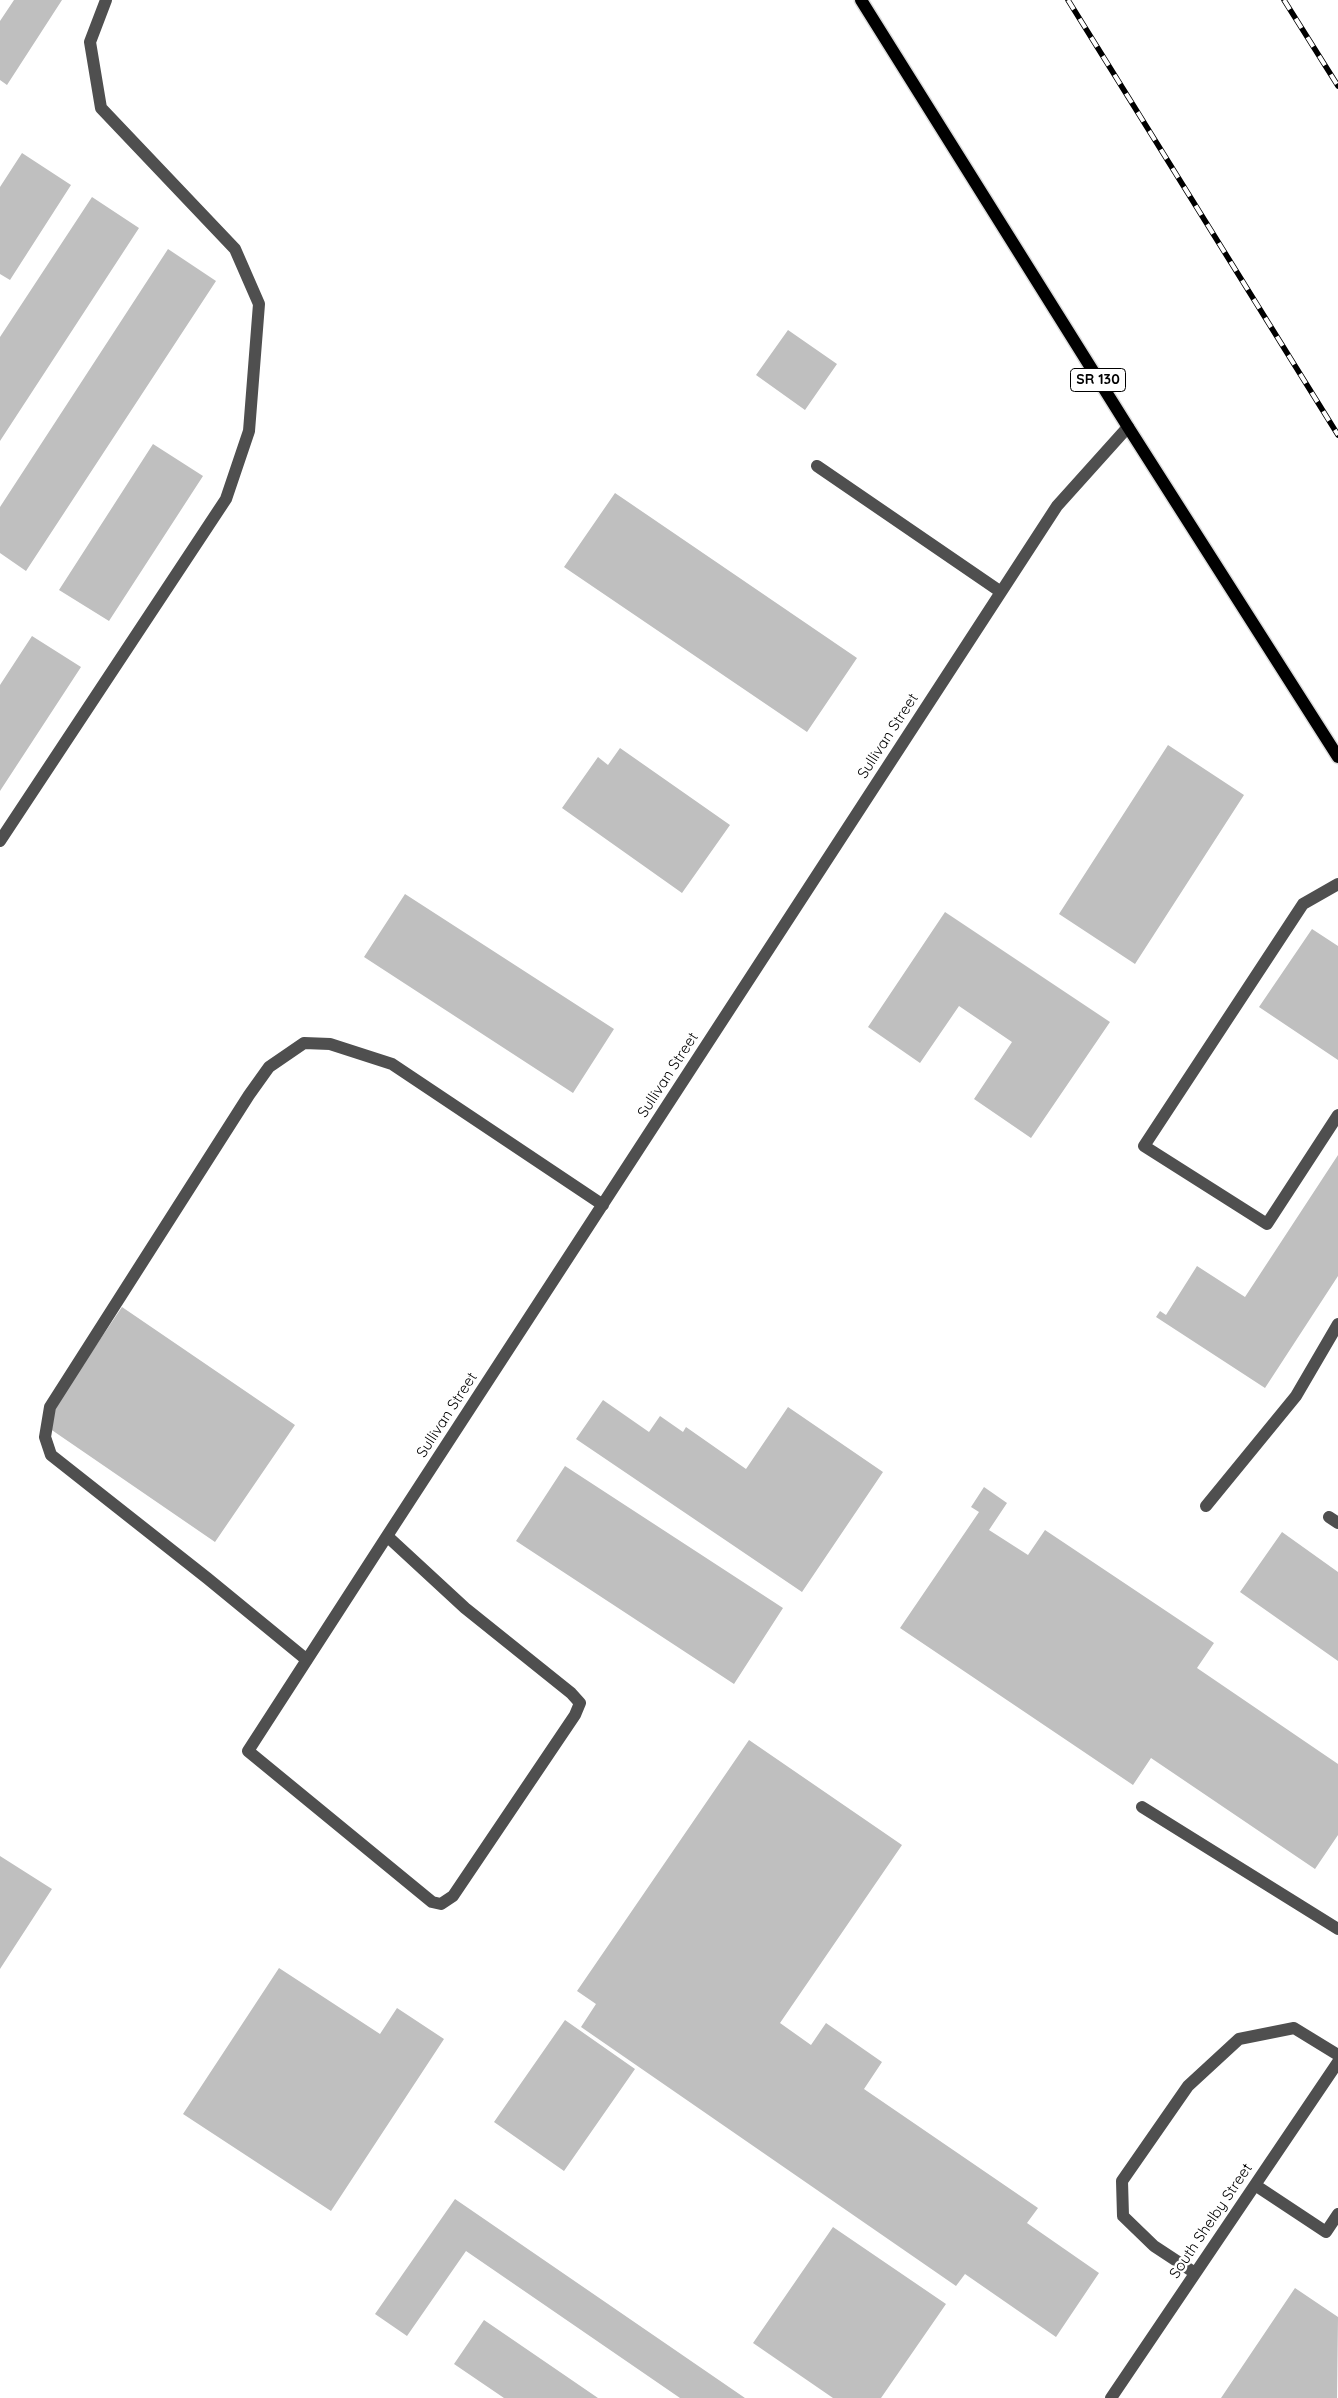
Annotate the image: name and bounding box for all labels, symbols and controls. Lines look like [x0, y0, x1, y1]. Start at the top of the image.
road number: SR 130 [1070, 368, 1126, 392]
street label: Sullivan Street [854, 690, 922, 782]
street label: Sullivan Street [634, 1029, 702, 1121]
street label: Sullivan Street [413, 1369, 481, 1461]
street label: South Shelby Street [1166, 2160, 1256, 2282]

